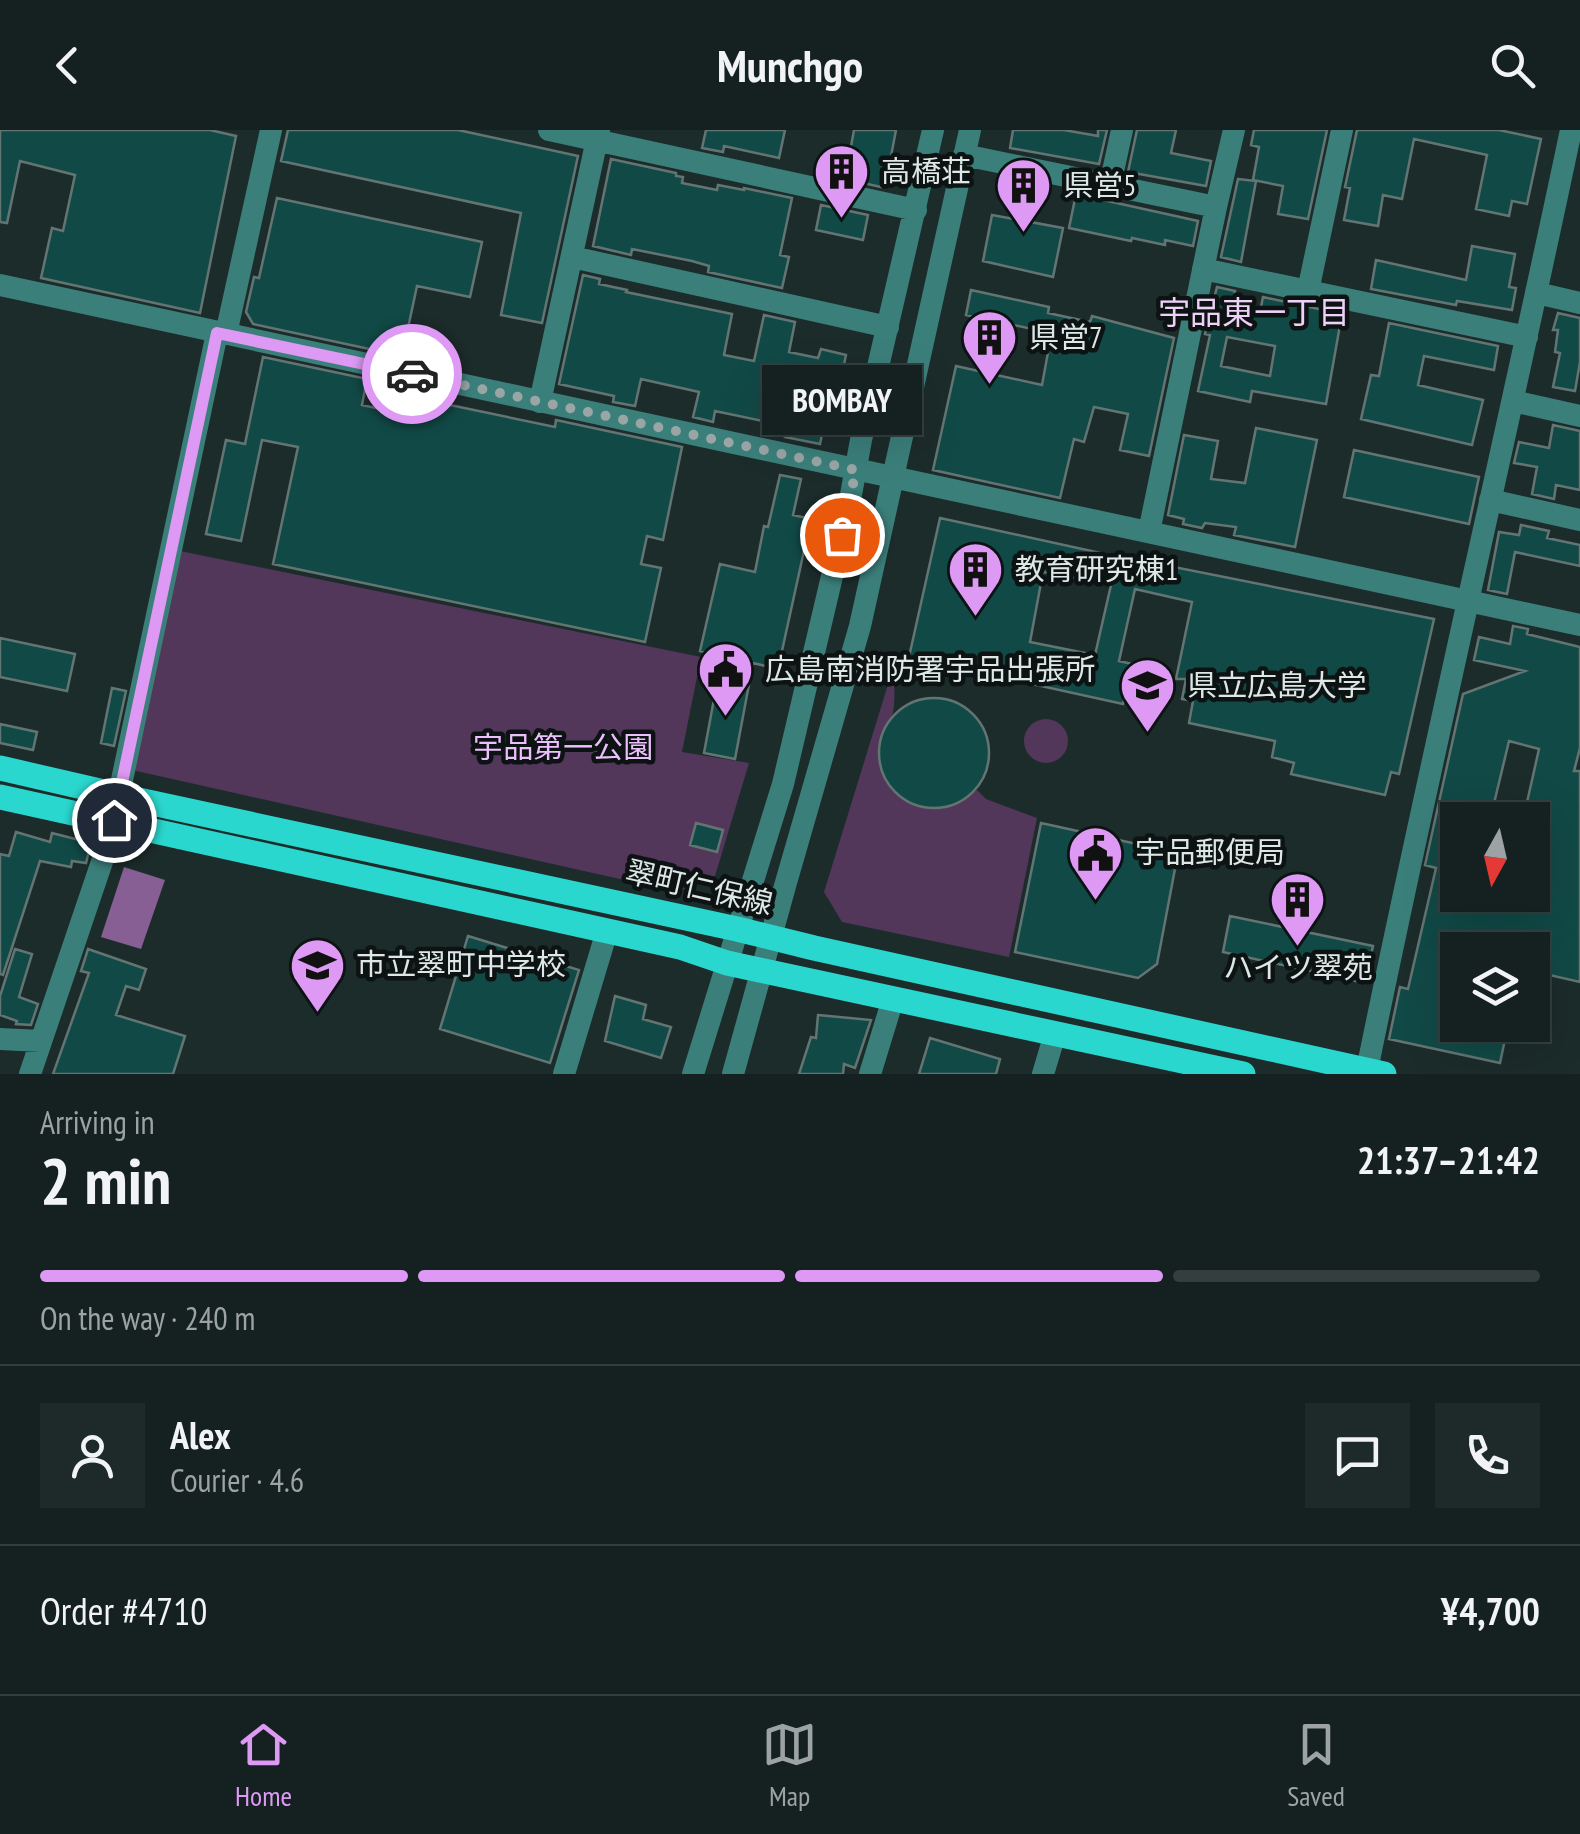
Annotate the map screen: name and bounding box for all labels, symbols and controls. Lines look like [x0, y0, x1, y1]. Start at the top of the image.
text: Munchgo [717, 36, 863, 94]
icon: back [40, 38, 95, 93]
icon: search [1485, 38, 1540, 93]
building icon: 高橋荘 [812, 142, 872, 221]
place label: 高橋荘 [881, 151, 971, 190]
building icon: 県営5 [994, 156, 1054, 235]
place label: 県営5 [1063, 165, 1137, 204]
district label: 宇品東一丁目 [1158, 291, 1350, 333]
building icon: 県営7 [960, 308, 1020, 387]
place label: 県営7 [1029, 317, 1103, 356]
courier [362, 324, 462, 424]
icon: car [385, 347, 440, 402]
callout: BOMBAY [762, 365, 922, 435]
text: BOMBAY [792, 379, 892, 421]
pin [800, 493, 885, 578]
icon: bag [815, 508, 870, 563]
building icon: 教育研究棟1 [946, 540, 1006, 619]
place label: 教育研究棟1 [1015, 549, 1179, 588]
public building icon: 広島南消防署宇品出張所 [696, 640, 756, 719]
place label: 広島南消防署宇品出張所 [765, 649, 1095, 688]
school or university icon: 県立広島大学 [1118, 656, 1178, 735]
place label: 県立広島大学 [1187, 665, 1367, 704]
park label: 宇品第一公園 [473, 727, 653, 766]
pin [72, 778, 157, 863]
icon: home [87, 793, 142, 848]
north arrow [1440, 802, 1550, 912]
map controls [1440, 802, 1550, 1042]
public building icon: 宇品郵便局 [1066, 823, 1126, 902]
place label: 宇品郵便局 [1135, 832, 1285, 871]
street label: 翠町仁保線 [622, 851, 777, 922]
building icon: ハイツ翠苑 [1268, 870, 1328, 949]
button: layers [1440, 932, 1550, 1042]
school or university icon: 市立翠町中学校 [287, 935, 347, 1014]
place label: 市立翠町中学校 [356, 944, 566, 983]
place label: ハイツ翠苑 [1223, 947, 1373, 986]
text: Arriving in [40, 1101, 155, 1143]
text: 21:37–21:42 [1357, 1135, 1540, 1184]
text: 2 min [40, 1138, 171, 1222]
text: On the way · 240 m [40, 1297, 255, 1339]
button: person [40, 1403, 145, 1508]
button: chat [1305, 1403, 1410, 1508]
button: phone [1435, 1403, 1540, 1508]
text: Alex [170, 1410, 231, 1459]
text: Courier · 4.6 [170, 1459, 304, 1501]
text: Order #4710 [40, 1586, 207, 1635]
text: ¥4,700 [1441, 1586, 1540, 1635]
tab: Home [235, 1717, 292, 1814]
tab: Map [762, 1717, 817, 1814]
tab: Saved [1287, 1717, 1345, 1814]

